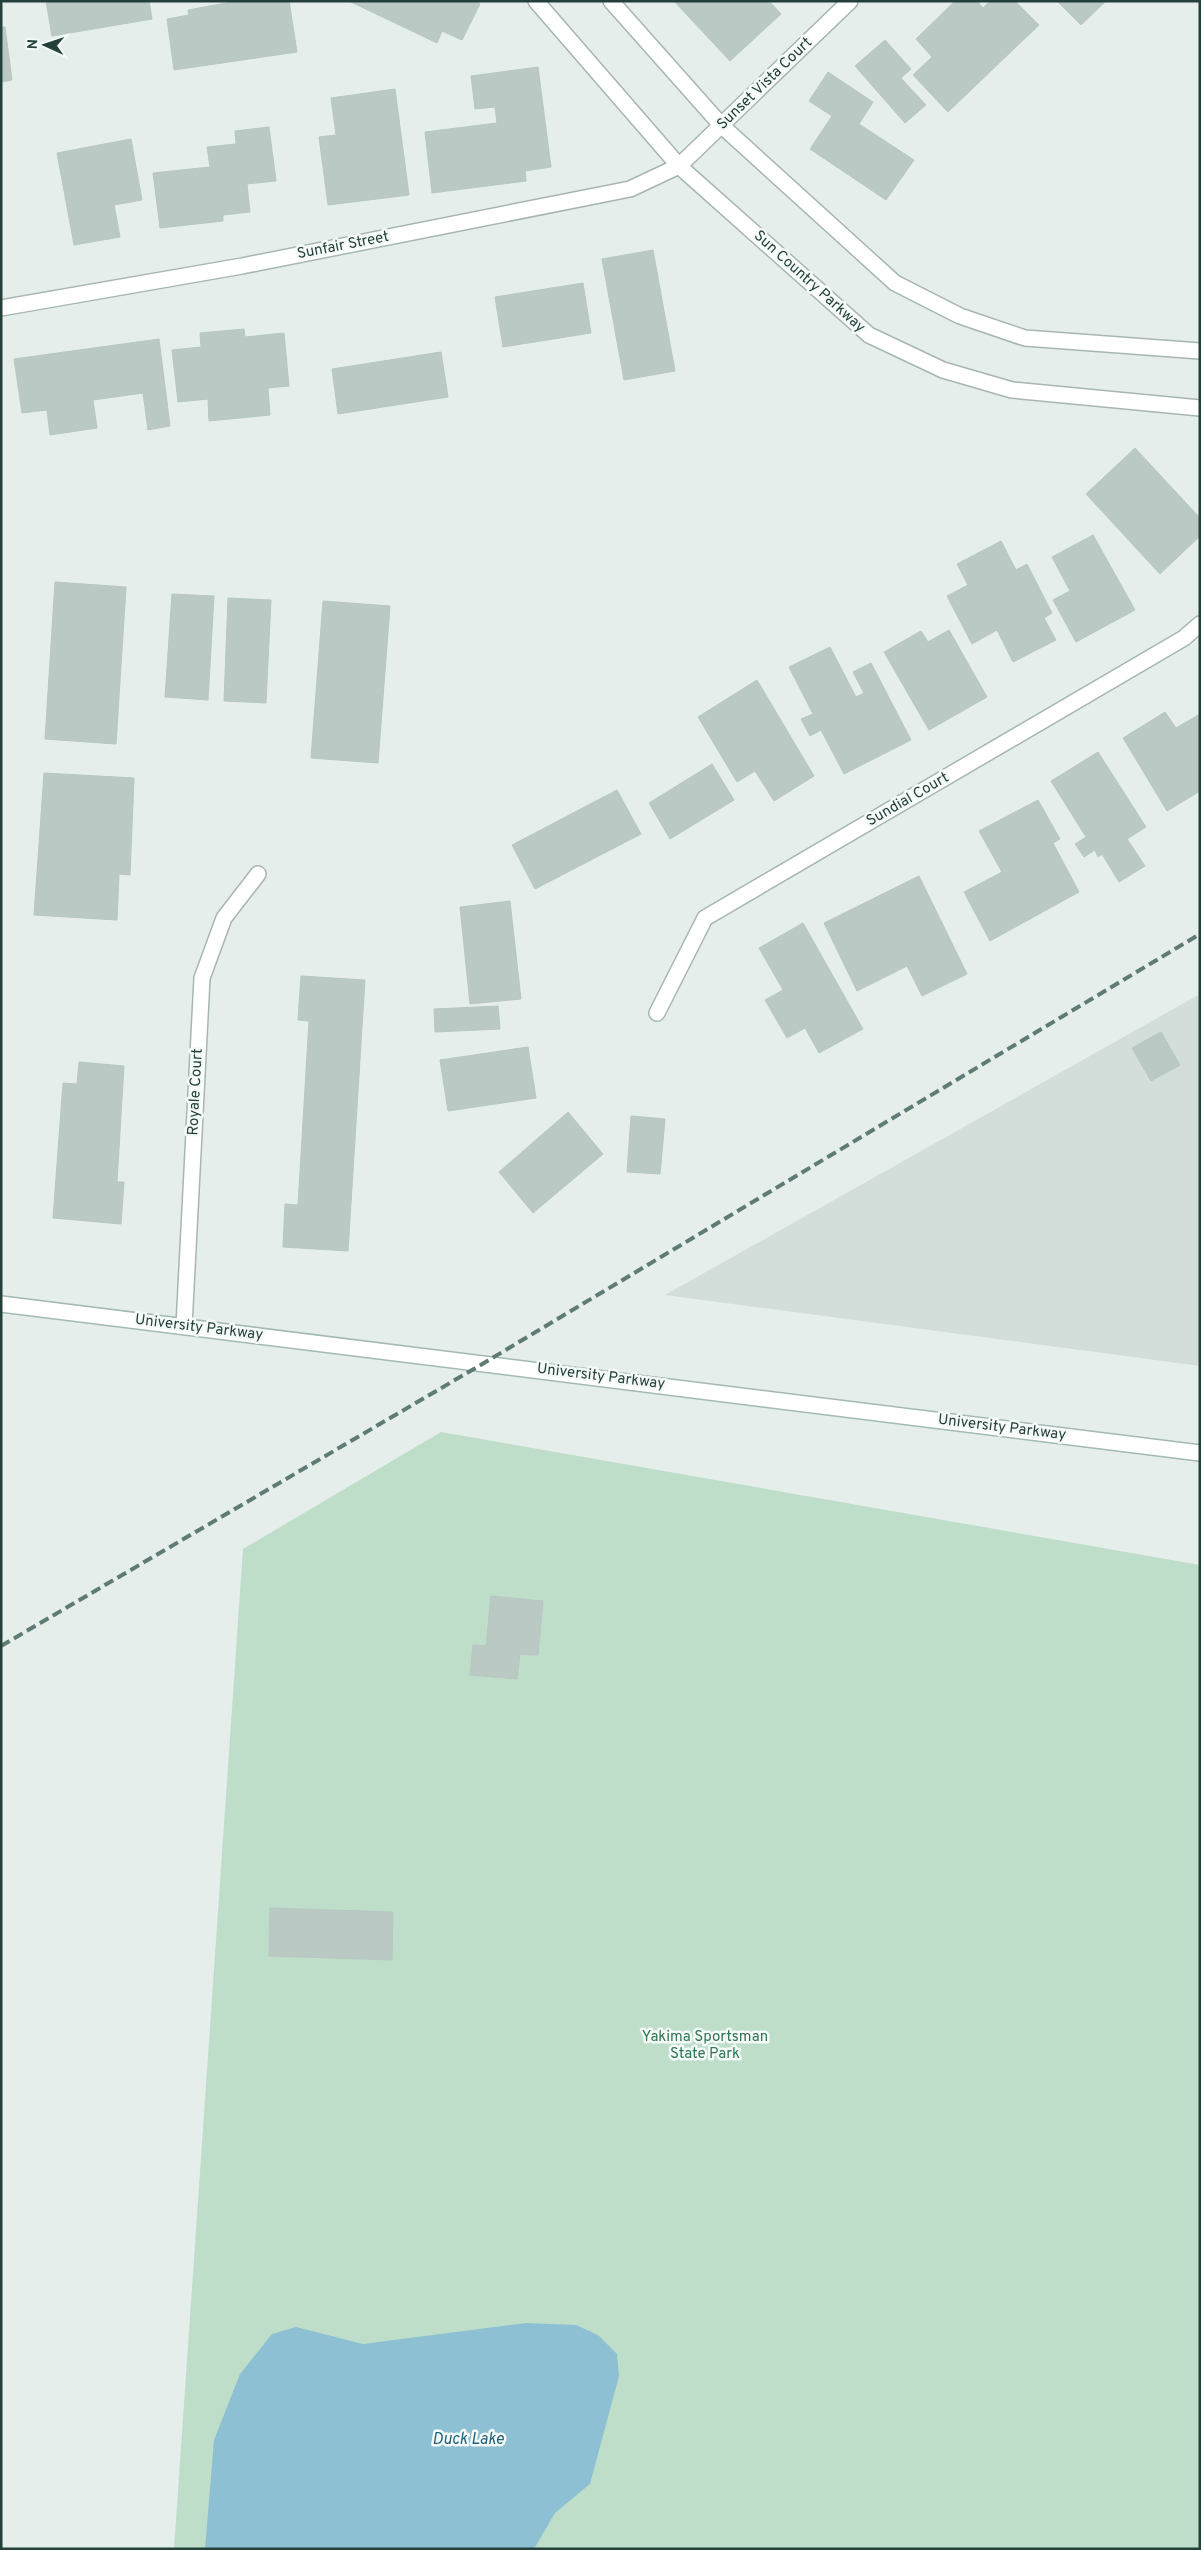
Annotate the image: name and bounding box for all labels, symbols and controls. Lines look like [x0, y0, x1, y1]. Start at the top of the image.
north arrow [20, 20, 70, 70]
street label: Sunset Vista Court [713, 34, 817, 134]
text: N [25, 39, 42, 50]
street label: Sun Country Parkway [749, 227, 869, 337]
street label: Sunfair Street [295, 228, 391, 264]
street label: Sundial Court [863, 769, 953, 831]
street label: Royale Court [184, 1048, 208, 1136]
street label: University Parkway [134, 1311, 264, 1345]
street label: University Parkway [536, 1360, 666, 1394]
street label: University Parkway [937, 1411, 1067, 1445]
park label: Yakima Sportsman State Park [642, 2028, 768, 2064]
water label: Duck Lake [432, 2430, 504, 2450]

